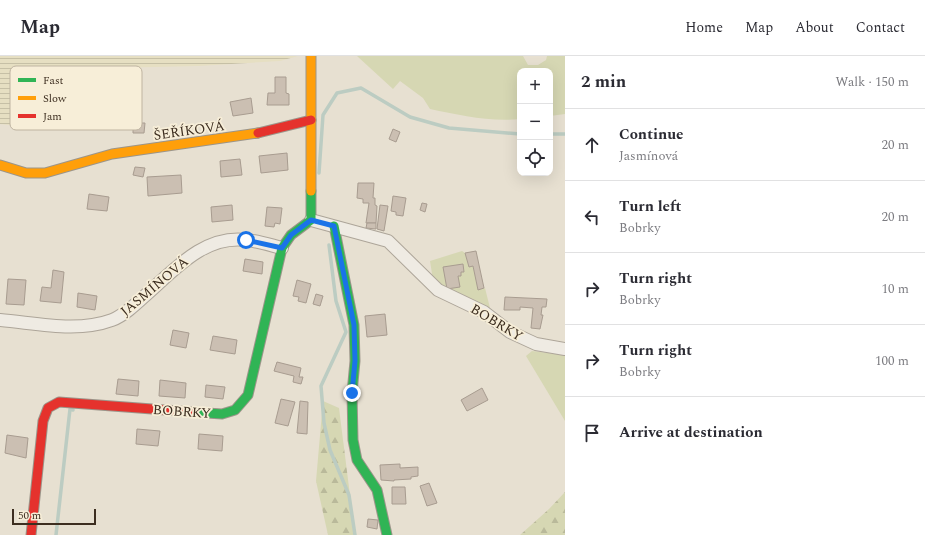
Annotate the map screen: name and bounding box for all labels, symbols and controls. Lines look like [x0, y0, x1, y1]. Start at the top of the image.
text: Map [20, 13, 60, 42]
text: Home [685, 17, 723, 38]
text: Map [745, 17, 773, 38]
text: About [795, 17, 834, 38]
text: Contact [856, 17, 905, 38]
legend [10, 66, 142, 130]
map controls [517, 68, 553, 176]
button: + [517, 68, 553, 104]
text: 2 min [581, 69, 626, 95]
text: Fast [43, 72, 64, 89]
text: Walk · 150 m [835, 72, 909, 92]
text: Slow [43, 90, 67, 107]
button: − [517, 104, 553, 140]
text: Jam [43, 108, 62, 125]
street label: ŠEŘÍKOVÁ [152, 115, 226, 146]
text: Continue [619, 123, 684, 146]
icon: ahead [581, 134, 603, 156]
text: 20 m [882, 135, 909, 155]
button: locate [517, 140, 553, 176]
text: Jasmínová [619, 146, 678, 166]
text: Turn left [619, 195, 681, 218]
icon: left [581, 206, 603, 228]
text: 20 m [882, 207, 909, 227]
text: Bobrky [619, 218, 661, 238]
route start [237, 231, 255, 249]
street label: JASMÍNOVÁ [116, 251, 193, 321]
text: Turn right [619, 267, 692, 290]
icon: right [581, 278, 603, 300]
text: 10 m [882, 279, 909, 299]
text: Bobrky [619, 290, 661, 310]
street label: BOBRKY [466, 298, 527, 346]
text: Turn right [619, 339, 692, 362]
icon: right [581, 350, 603, 372]
text: 100 m [875, 351, 909, 371]
text: Bobrky [619, 362, 661, 382]
route end [343, 384, 361, 402]
street label: BOBRKY [152, 399, 212, 424]
text: Arrive at destination [619, 421, 763, 444]
icon: arrive [581, 422, 603, 444]
scale bar [12, 507, 96, 526]
text: 50 m [18, 507, 41, 524]

